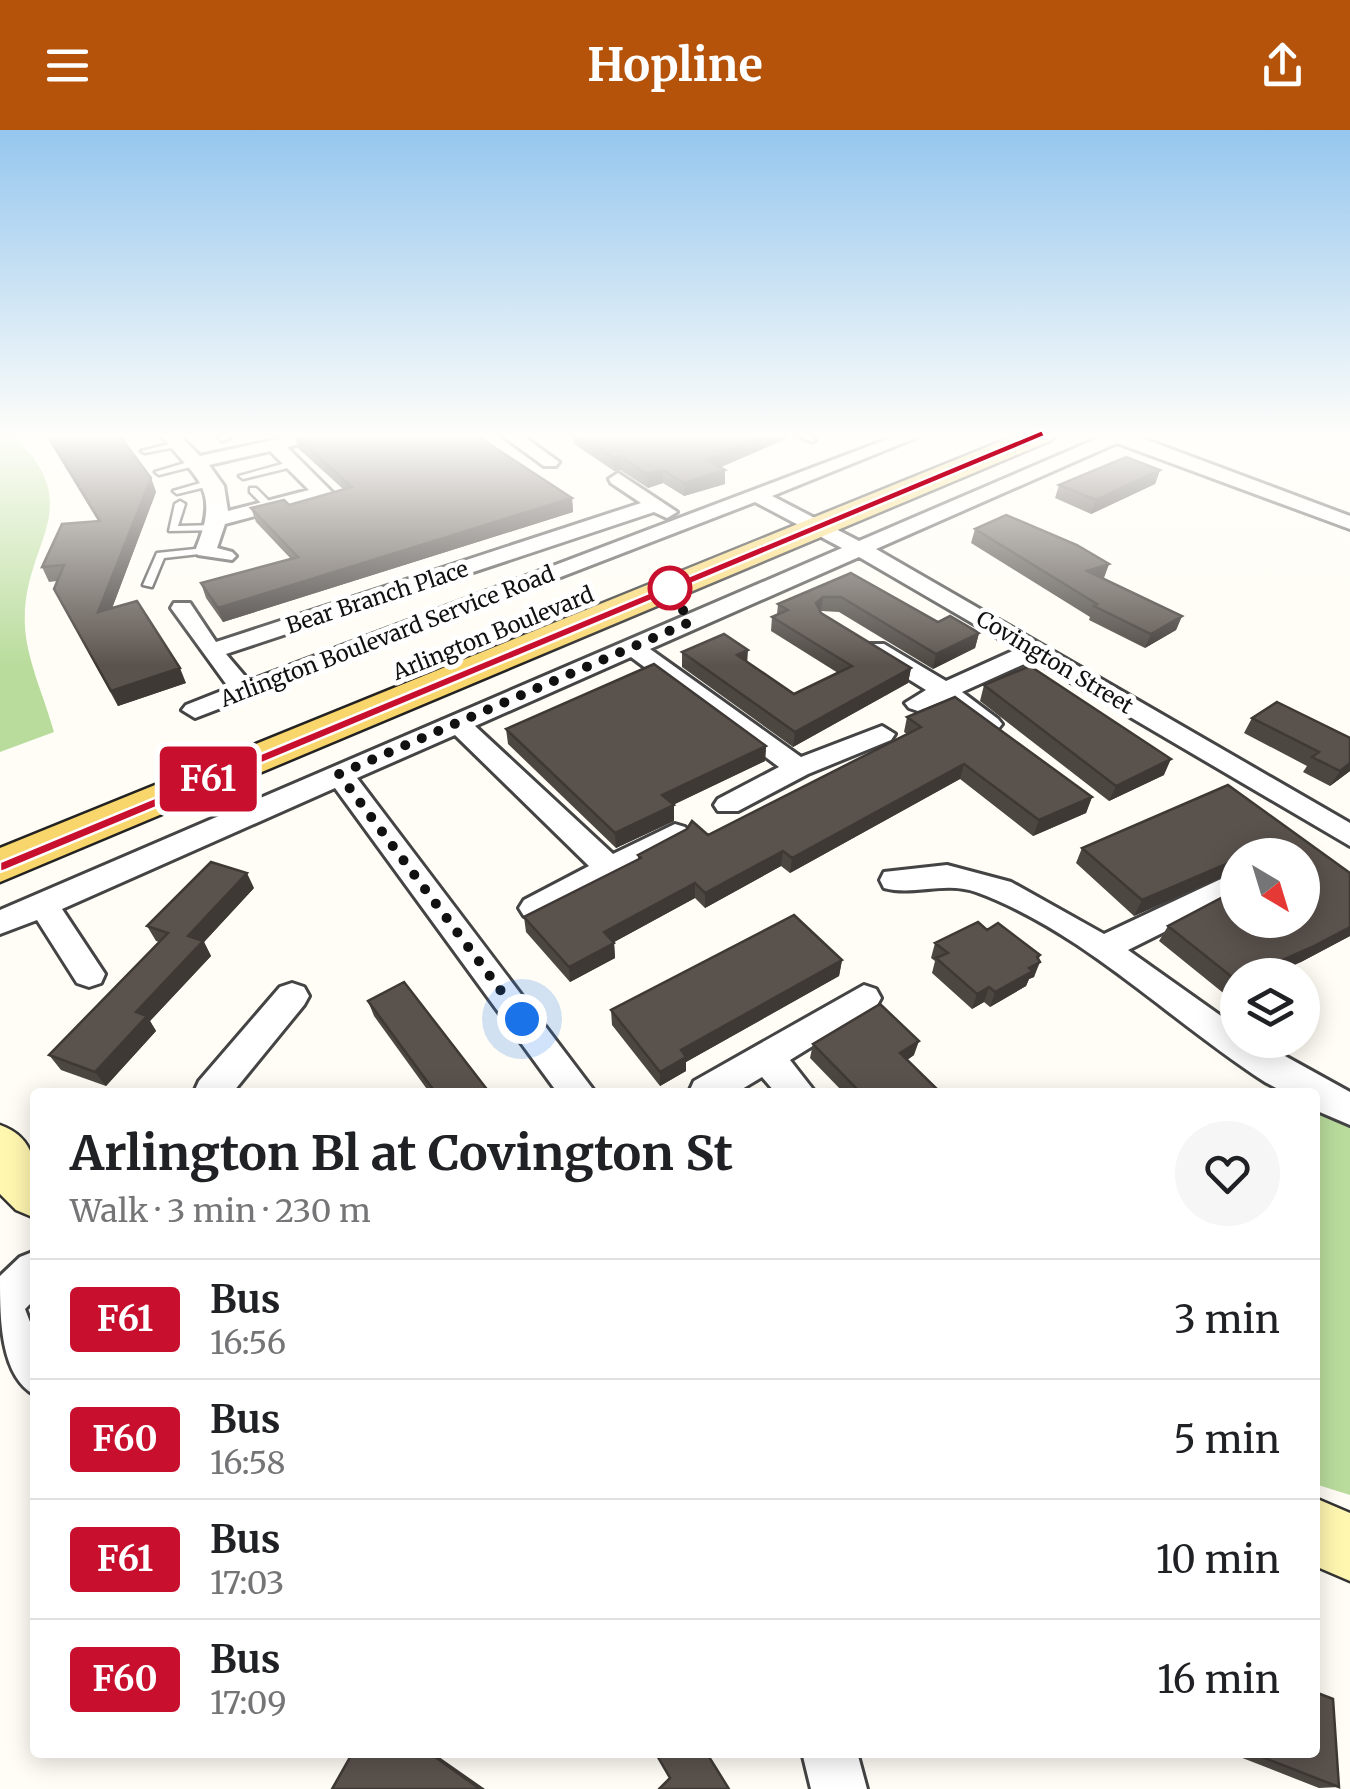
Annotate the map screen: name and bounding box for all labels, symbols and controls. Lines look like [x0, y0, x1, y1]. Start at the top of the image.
text: Hopline [587, 37, 763, 93]
icon: menu [40, 38, 95, 93]
icon: share [1255, 38, 1310, 93]
street label: Bear Branch Place [282, 554, 472, 640]
street label: Arlington Boulevard Service Road [215, 559, 558, 713]
unlabelled marker [649, 567, 691, 609]
street label: Arlington Boulevard [387, 580, 598, 687]
street label: Covington Street [971, 604, 1139, 720]
line badge: F61 [150, 746, 266, 812]
text: F61 [180, 757, 236, 801]
north arrow [1220, 838, 1320, 938]
map controls [1220, 838, 1320, 1058]
button: layers [1220, 958, 1320, 1058]
your location [497, 994, 547, 1044]
button: heart [1175, 1121, 1280, 1226]
text: Arlington Bl at Covington St [70, 1123, 733, 1183]
text: Walk · 3 min · 230 m [70, 1191, 371, 1231]
text: Bus [210, 1276, 280, 1323]
text: 3 min [1174, 1296, 1280, 1343]
text: F61 [97, 1297, 153, 1341]
text: 16:56 [210, 1323, 286, 1363]
text: Bus [210, 1396, 280, 1443]
text: 5 min [1174, 1416, 1280, 1463]
text: F60 [92, 1417, 158, 1461]
text: 16:58 [210, 1443, 286, 1483]
text: Bus [210, 1516, 280, 1563]
text: 10 min [1156, 1536, 1280, 1583]
text: F61 [97, 1537, 153, 1581]
text: 17:03 [210, 1563, 284, 1603]
text: Bus [210, 1636, 280, 1683]
text: 16 min [1157, 1656, 1280, 1703]
text: F60 [92, 1657, 158, 1701]
text: 17:09 [210, 1683, 287, 1723]

